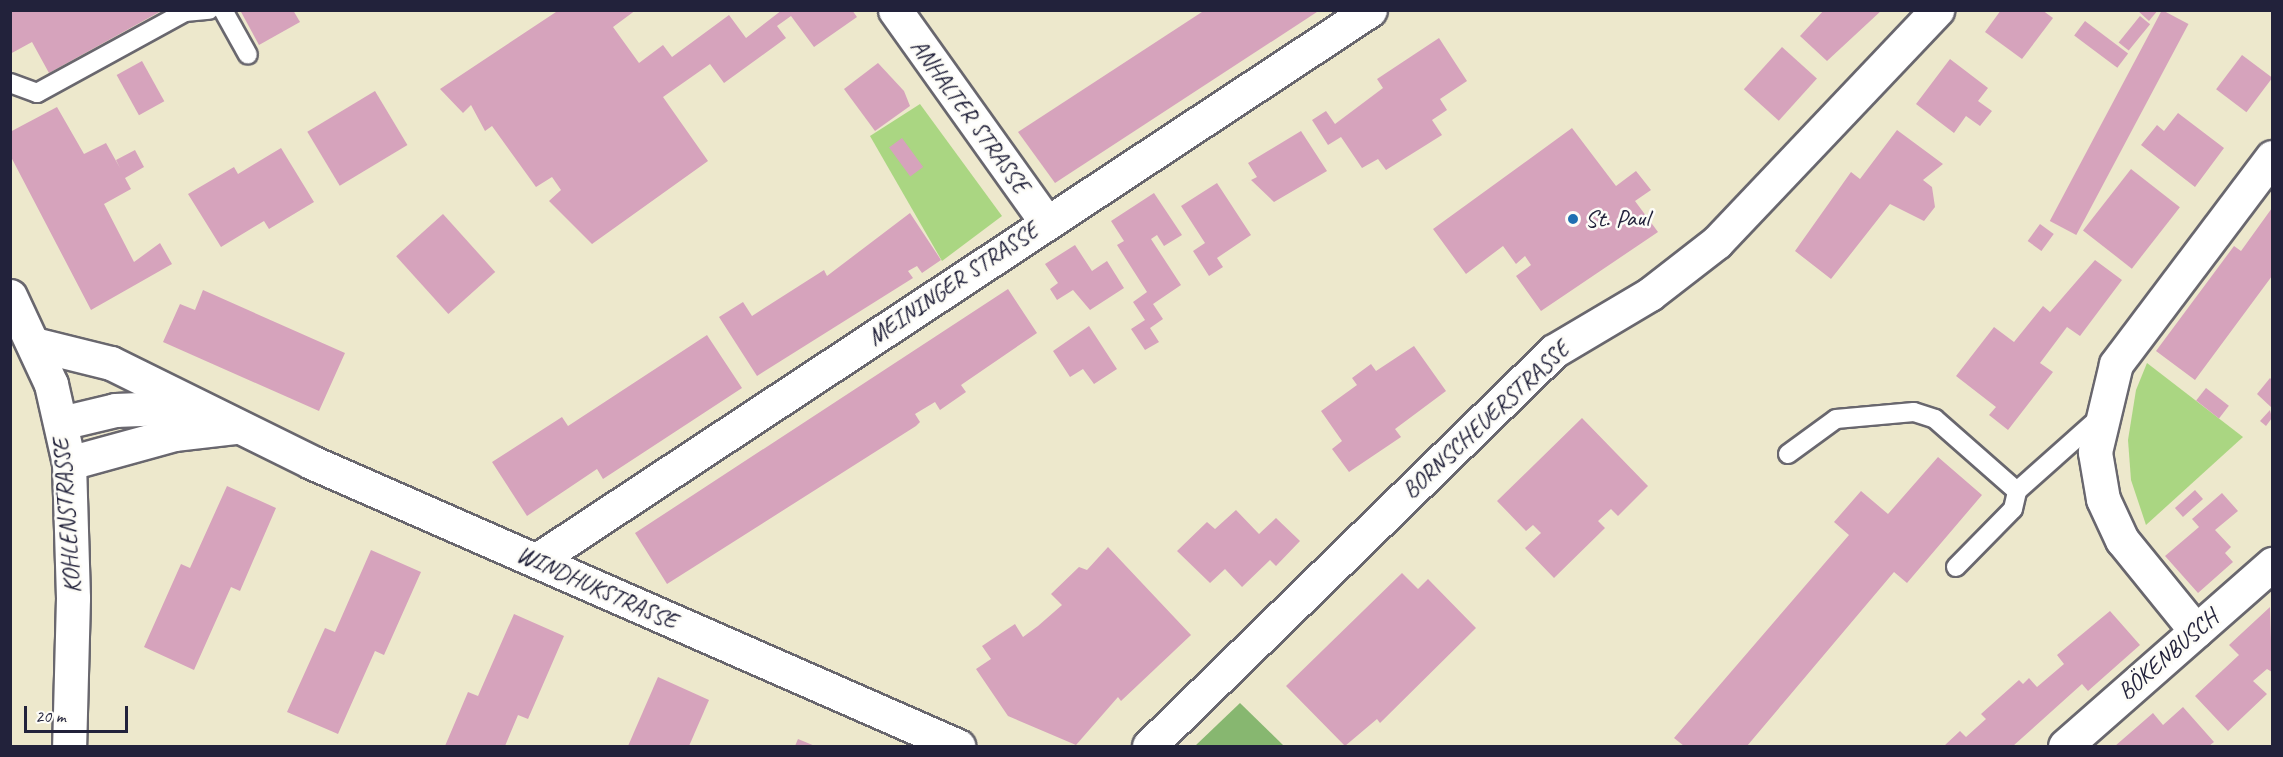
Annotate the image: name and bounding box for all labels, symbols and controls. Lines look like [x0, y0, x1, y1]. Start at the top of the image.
street label: ANHALTER STRASSE [905, 33, 1035, 199]
place label: St. Paul [1585, 205, 1649, 233]
marker: St. Paul [1566, 212, 1580, 226]
street label: MEININGER STRASSE [862, 216, 1044, 352]
street label: BORNSCHEUERSTRASSE [1396, 335, 1576, 505]
street label: KOHLENSTRASSE [47, 438, 87, 594]
street label: WINDHUKSTRASSE [512, 540, 682, 636]
street label: BÖKENBUSCH [2112, 604, 2224, 706]
scale bar [27, 694, 130, 732]
text: 20 m [35, 705, 66, 727]

